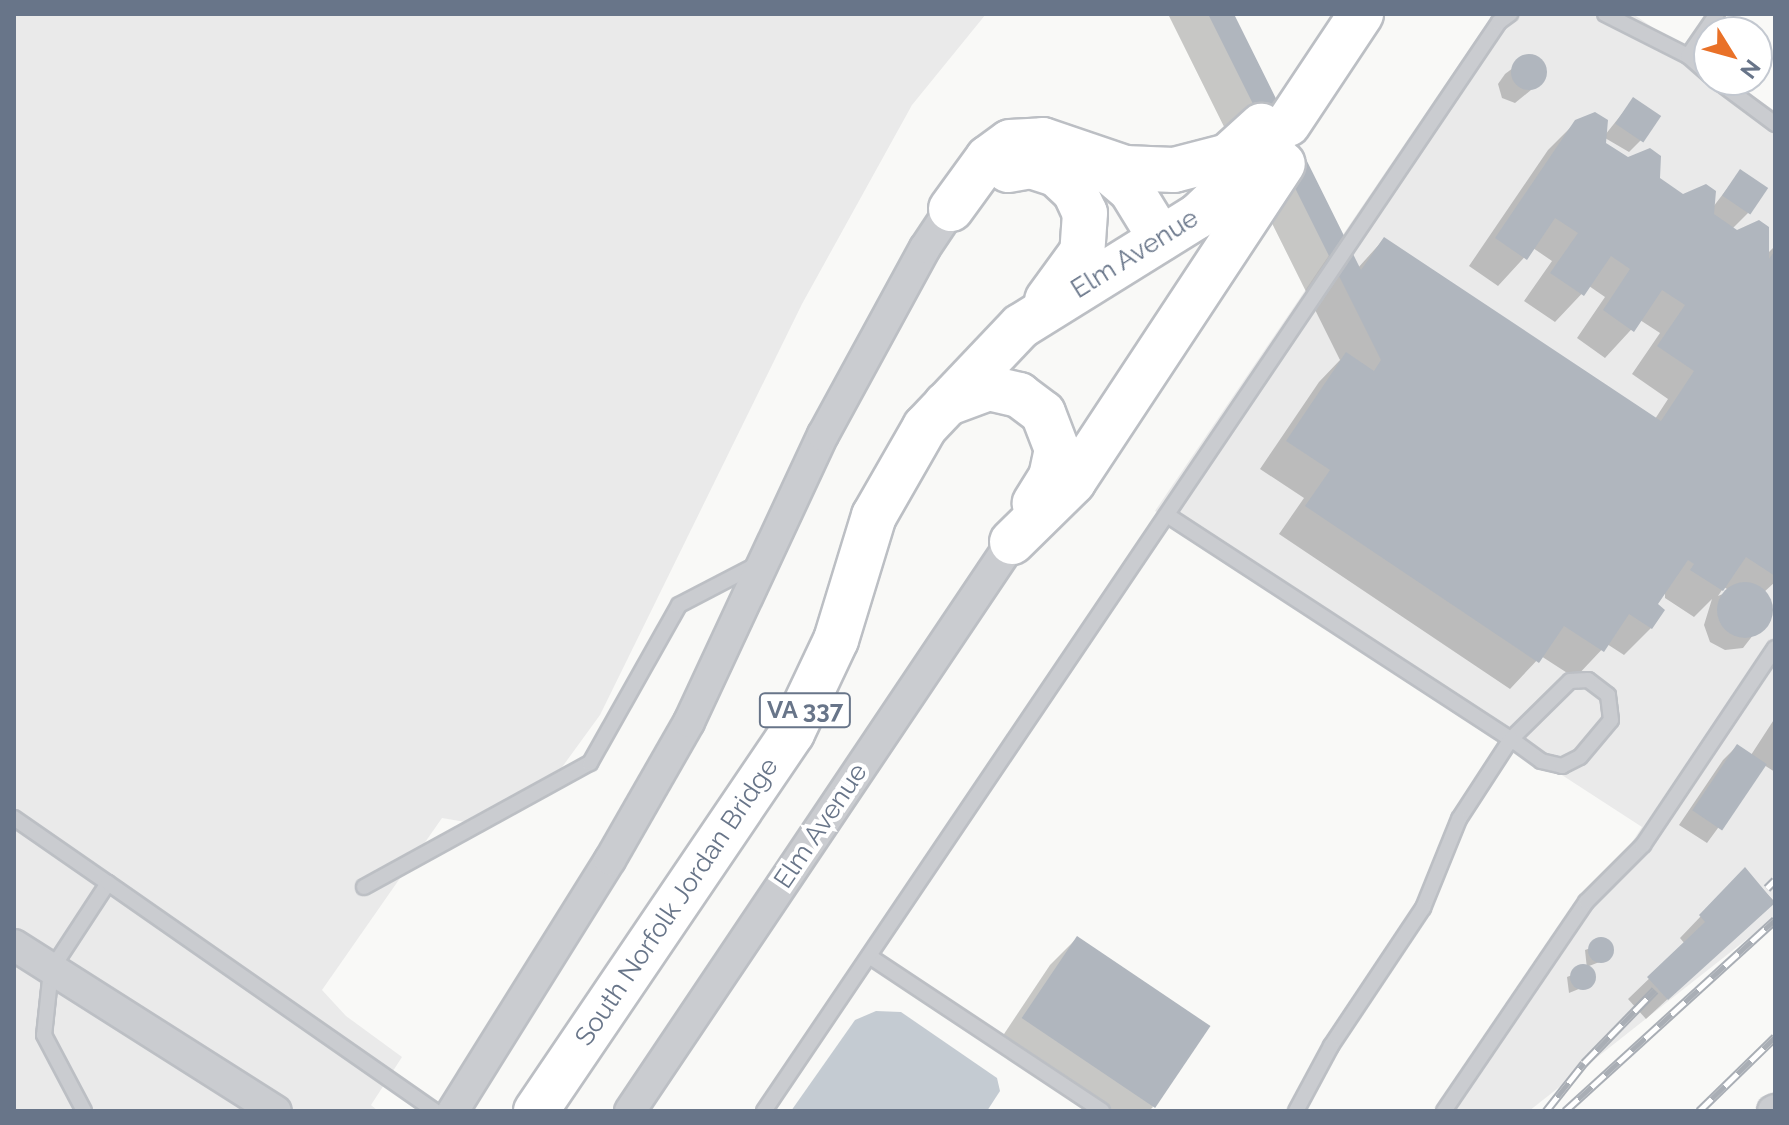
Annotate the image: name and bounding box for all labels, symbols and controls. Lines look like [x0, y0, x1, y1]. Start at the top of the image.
north arrow [1693, 16, 1773, 96]
text: N [1735, 55, 1766, 84]
street label: Elm Avenue [1065, 202, 1205, 306]
road number: VA 337 [757, 690, 853, 730]
street label: South Norfolk Jordan Bridge [569, 752, 785, 1052]
street label: Elm Avenue [768, 757, 874, 895]

